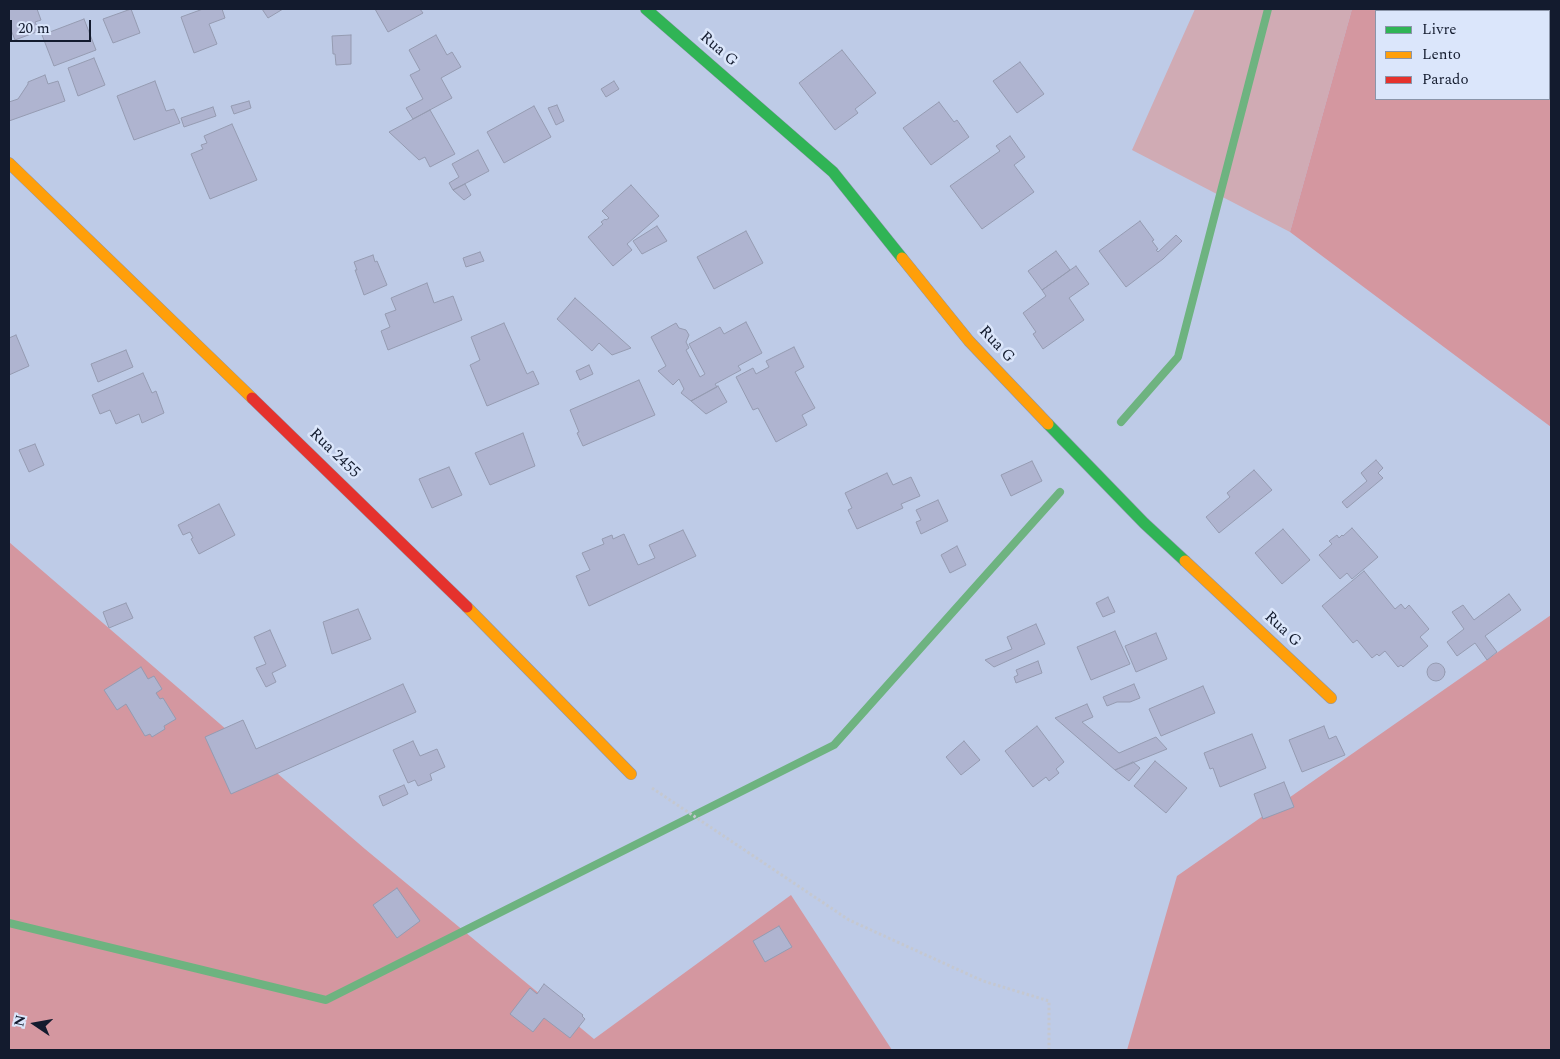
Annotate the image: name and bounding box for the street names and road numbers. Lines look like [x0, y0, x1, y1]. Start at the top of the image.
street label: Rua G [695, 28, 741, 72]
street label: Rua G [974, 322, 1018, 368]
street label: Rua 2455 [305, 425, 363, 483]
street label: Rua G [1259, 608, 1305, 652]

